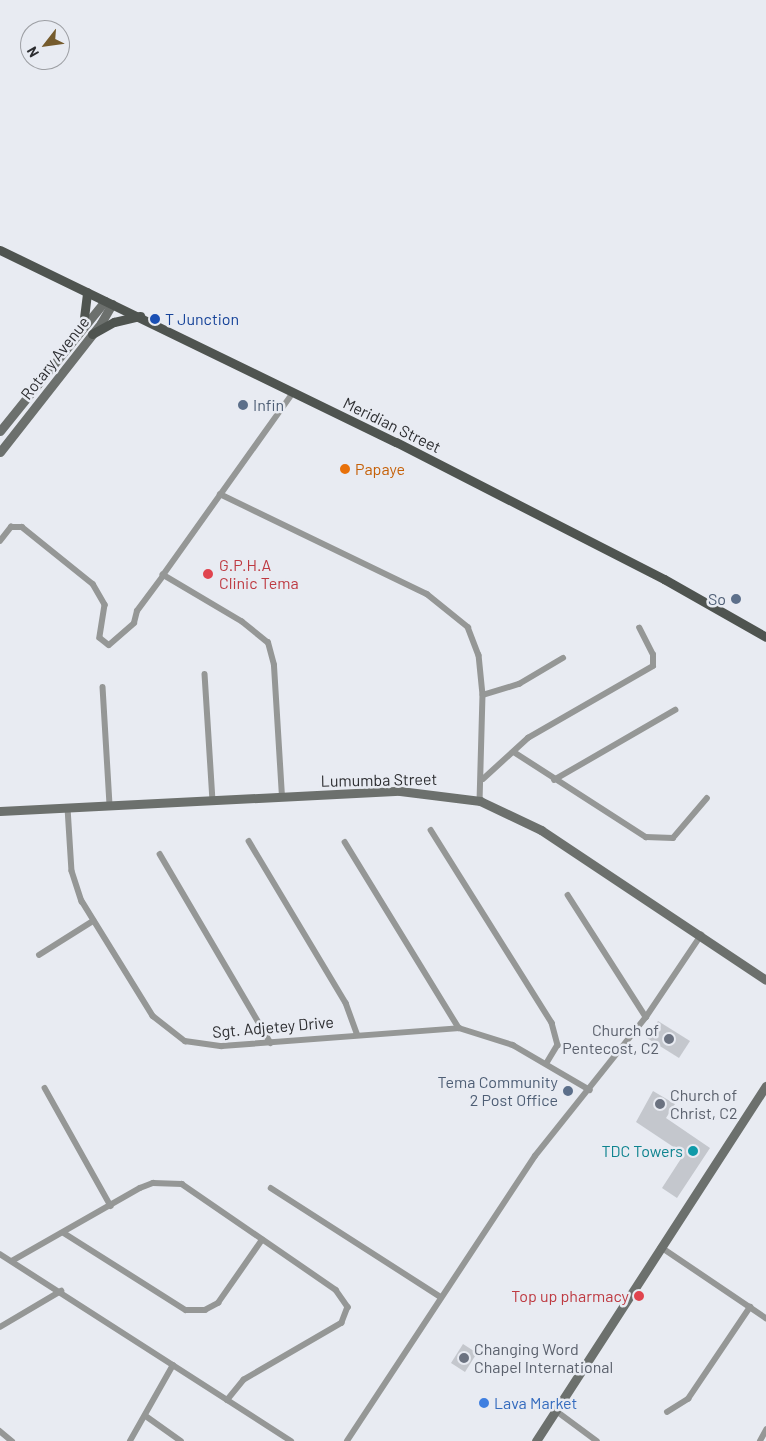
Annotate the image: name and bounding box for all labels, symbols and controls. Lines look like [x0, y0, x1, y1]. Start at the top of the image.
north arrow [20, 20, 70, 70]
text: N [23, 44, 42, 61]
place label: T Junction [165, 309, 239, 329]
street label: Rotary Avenue [17, 313, 93, 403]
marker: T Junction [149, 313, 161, 325]
street label: Meridian Street [340, 393, 444, 457]
place label: Infin [253, 395, 284, 415]
marker: Infin [237, 399, 249, 411]
place label: Papaye [355, 459, 405, 479]
marker: Papaye [339, 463, 351, 475]
place label: G.P.H.A Clinic Tema [219, 555, 299, 593]
marker: G.P.H.A Clinic Tema [201, 567, 215, 581]
place label: So [708, 589, 726, 609]
marker: So [730, 593, 742, 605]
street label: Lumumba Street [321, 769, 437, 791]
street label: Sgt. Adjetey Drive [211, 1012, 335, 1042]
place label: Church of Pentecost, C2 [562, 1020, 659, 1058]
marker: Church of Pentecost, C2 [663, 1033, 675, 1045]
place label: Tema Community 2 Post Office [438, 1072, 558, 1110]
marker: Tema Community 2 Post Office [562, 1085, 574, 1097]
place label: Church of Christ, C2 [670, 1085, 737, 1123]
marker: Church of Christ, C2 [654, 1098, 666, 1110]
place label: TDC Towers [601, 1141, 683, 1161]
marker: TDC Towers [687, 1145, 699, 1157]
place label: Top up pharmacy [511, 1286, 629, 1306]
marker: Top up pharmacy [633, 1290, 645, 1302]
place label: Changing Word Chapel International [474, 1339, 613, 1377]
marker: Changing Word Chapel International [458, 1352, 470, 1364]
place label: Lava Market [494, 1393, 577, 1413]
marker: Lava Market [478, 1397, 490, 1409]

